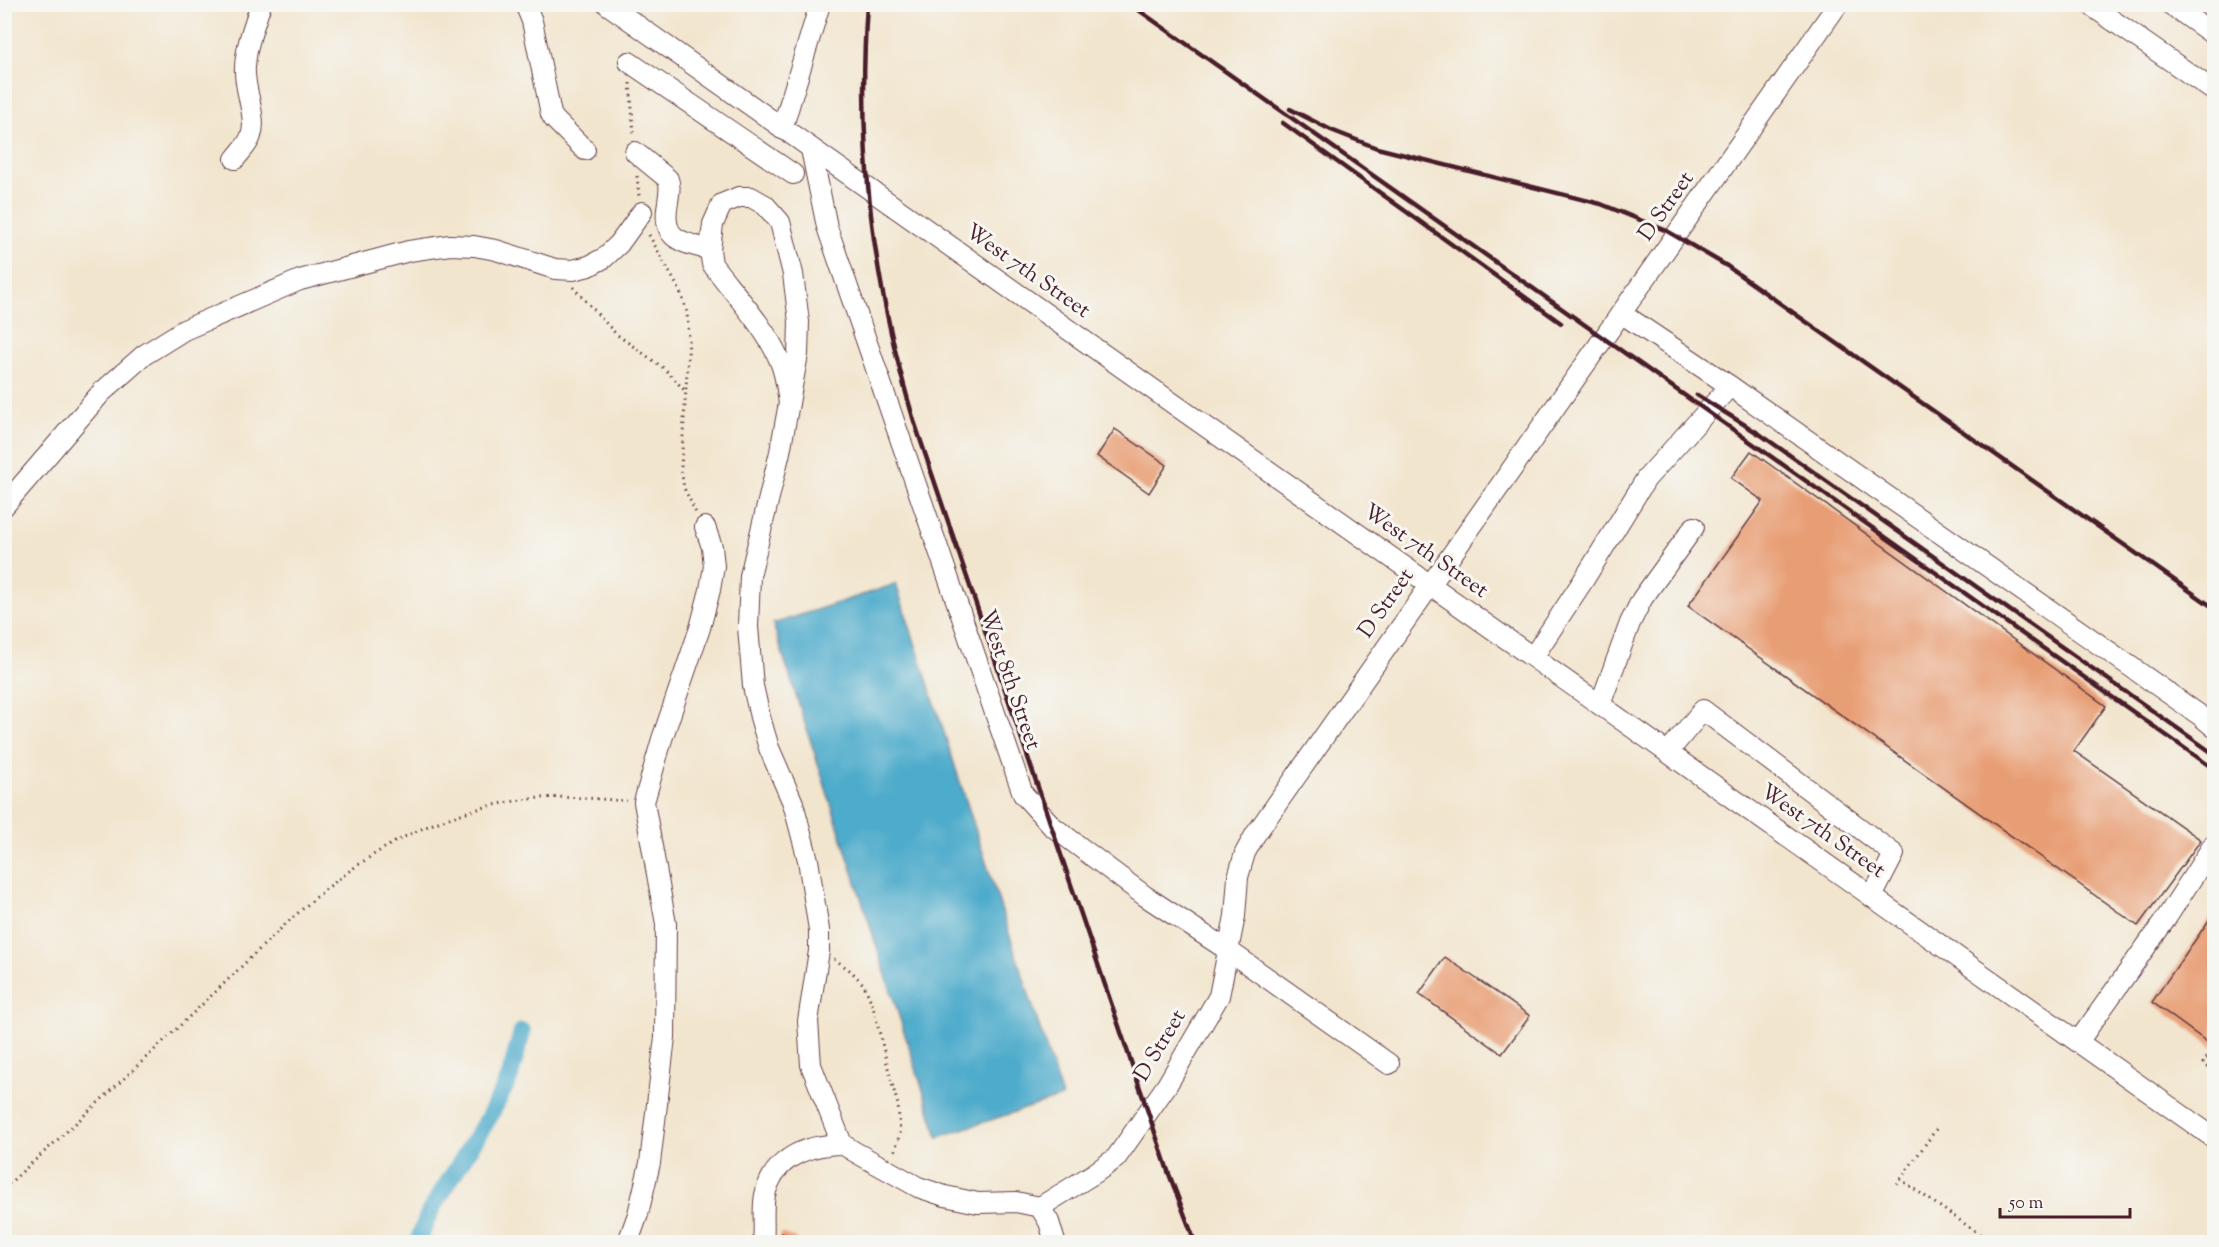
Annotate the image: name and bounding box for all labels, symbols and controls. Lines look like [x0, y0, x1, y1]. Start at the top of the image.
street label: D Street [1631, 165, 1703, 249]
street label: West 7th Street [958, 217, 1097, 327]
street label: West 7th Street [1356, 497, 1495, 607]
street label: D Street [1351, 562, 1423, 646]
street label: West 8th Street [970, 606, 1048, 755]
street label: West 7th Street [1753, 777, 1892, 887]
street label: D Street [1127, 1004, 1195, 1088]
scale bar [2000, 1181, 2130, 1219]
text: 50 m [2008, 1191, 2044, 1217]

